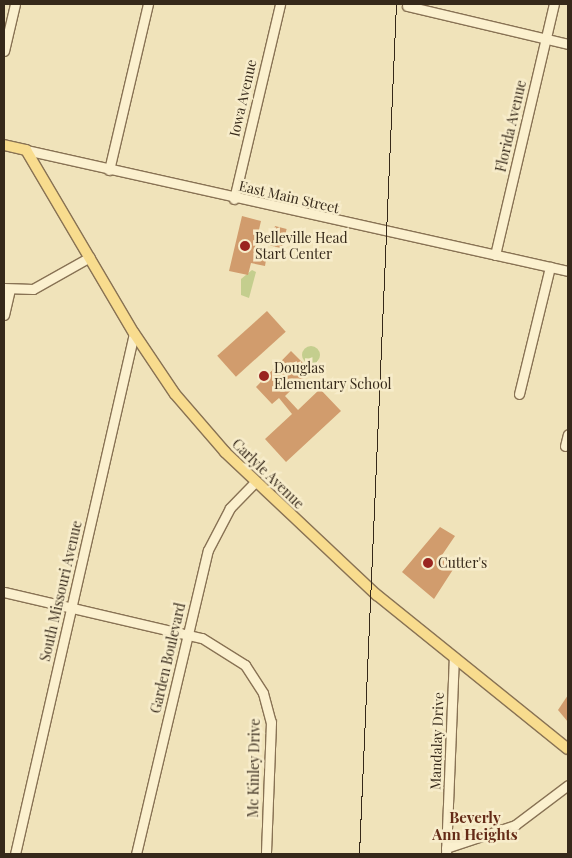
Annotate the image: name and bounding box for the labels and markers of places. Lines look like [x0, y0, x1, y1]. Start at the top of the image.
place label: Belleville Head Start Center [255, 230, 348, 262]
marker: Belleville Head Start Center [239, 240, 251, 252]
place label: Douglas Elementary School [274, 360, 392, 392]
marker: Douglas Elementary School [258, 370, 270, 382]
place label: Cutter's [438, 555, 487, 571]
marker: Cutter's [422, 557, 434, 569]

